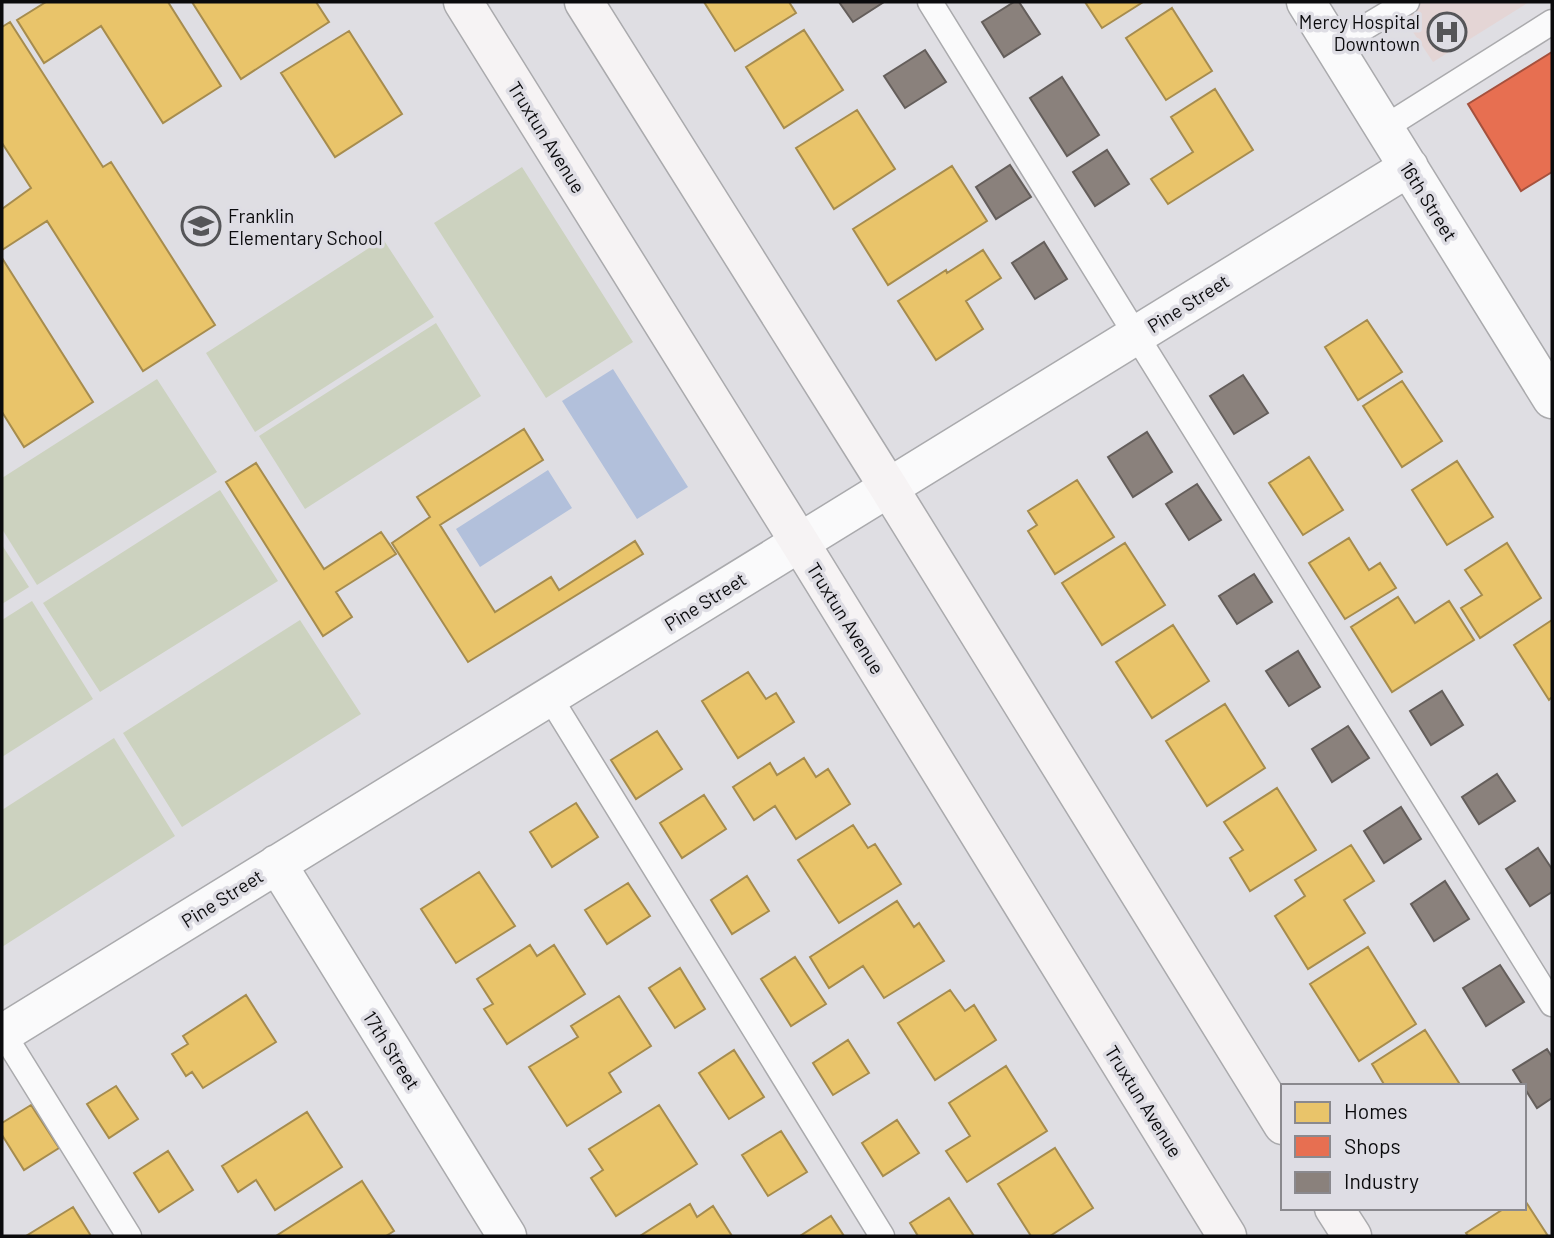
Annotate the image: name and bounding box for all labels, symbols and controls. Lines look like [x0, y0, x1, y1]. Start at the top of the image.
place label: Mercy Hospital Downtown [1299, 10, 1420, 55]
hospital icon: Mercy Hospital Downtown [1426, 11, 1468, 53]
street label: Truxtun Avenue [503, 77, 591, 197]
street label: 16th Street [1396, 157, 1462, 245]
place label: Franklin Elementary School [228, 204, 383, 249]
school or university icon: Franklin Elementary School [180, 205, 222, 247]
street label: Pine Street [1143, 269, 1233, 337]
street label: Truxtun Avenue [802, 558, 890, 678]
street label: Pine Street [660, 567, 750, 635]
street label: Pine Street [177, 864, 267, 932]
street label: 17th Street [359, 1006, 425, 1094]
street label: Truxtun Avenue [1100, 1041, 1188, 1161]
legend [1281, 1084, 1526, 1210]
text: Homes [1344, 1098, 1408, 1123]
text: Shops [1344, 1133, 1401, 1158]
text: Industry [1344, 1168, 1419, 1193]

